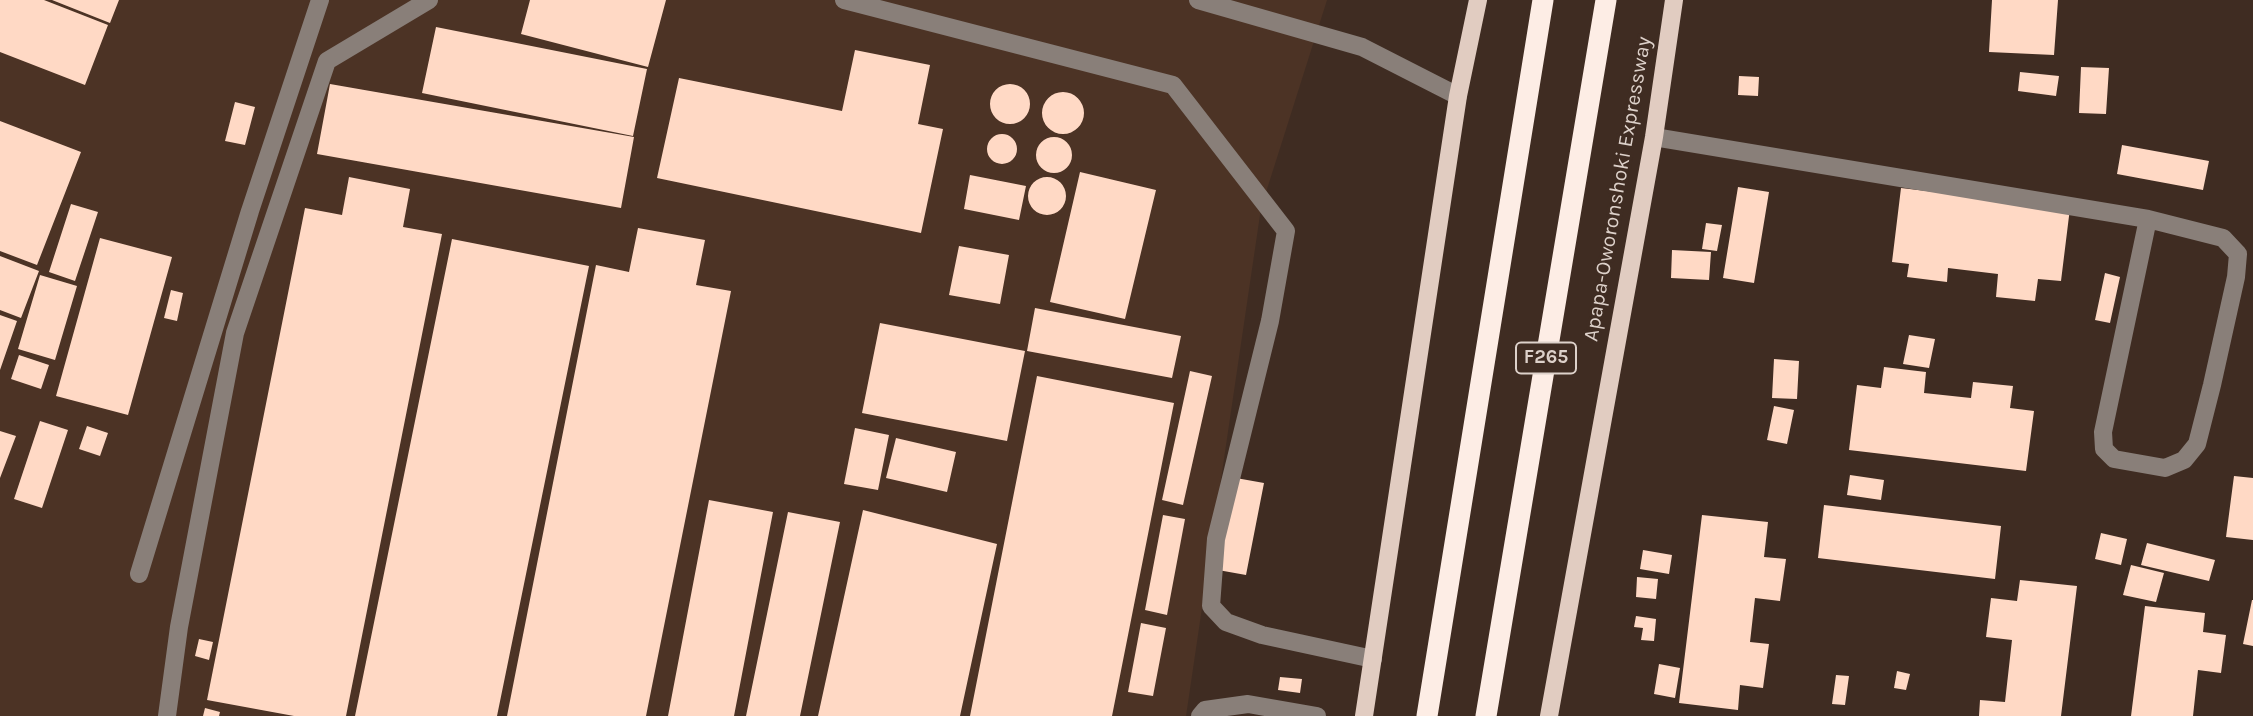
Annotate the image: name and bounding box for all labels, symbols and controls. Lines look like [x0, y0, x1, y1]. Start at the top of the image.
street label: Apapa-Oworonshoki Expressway [1579, 35, 1657, 343]
road number: F265 [1516, 342, 1576, 374]

